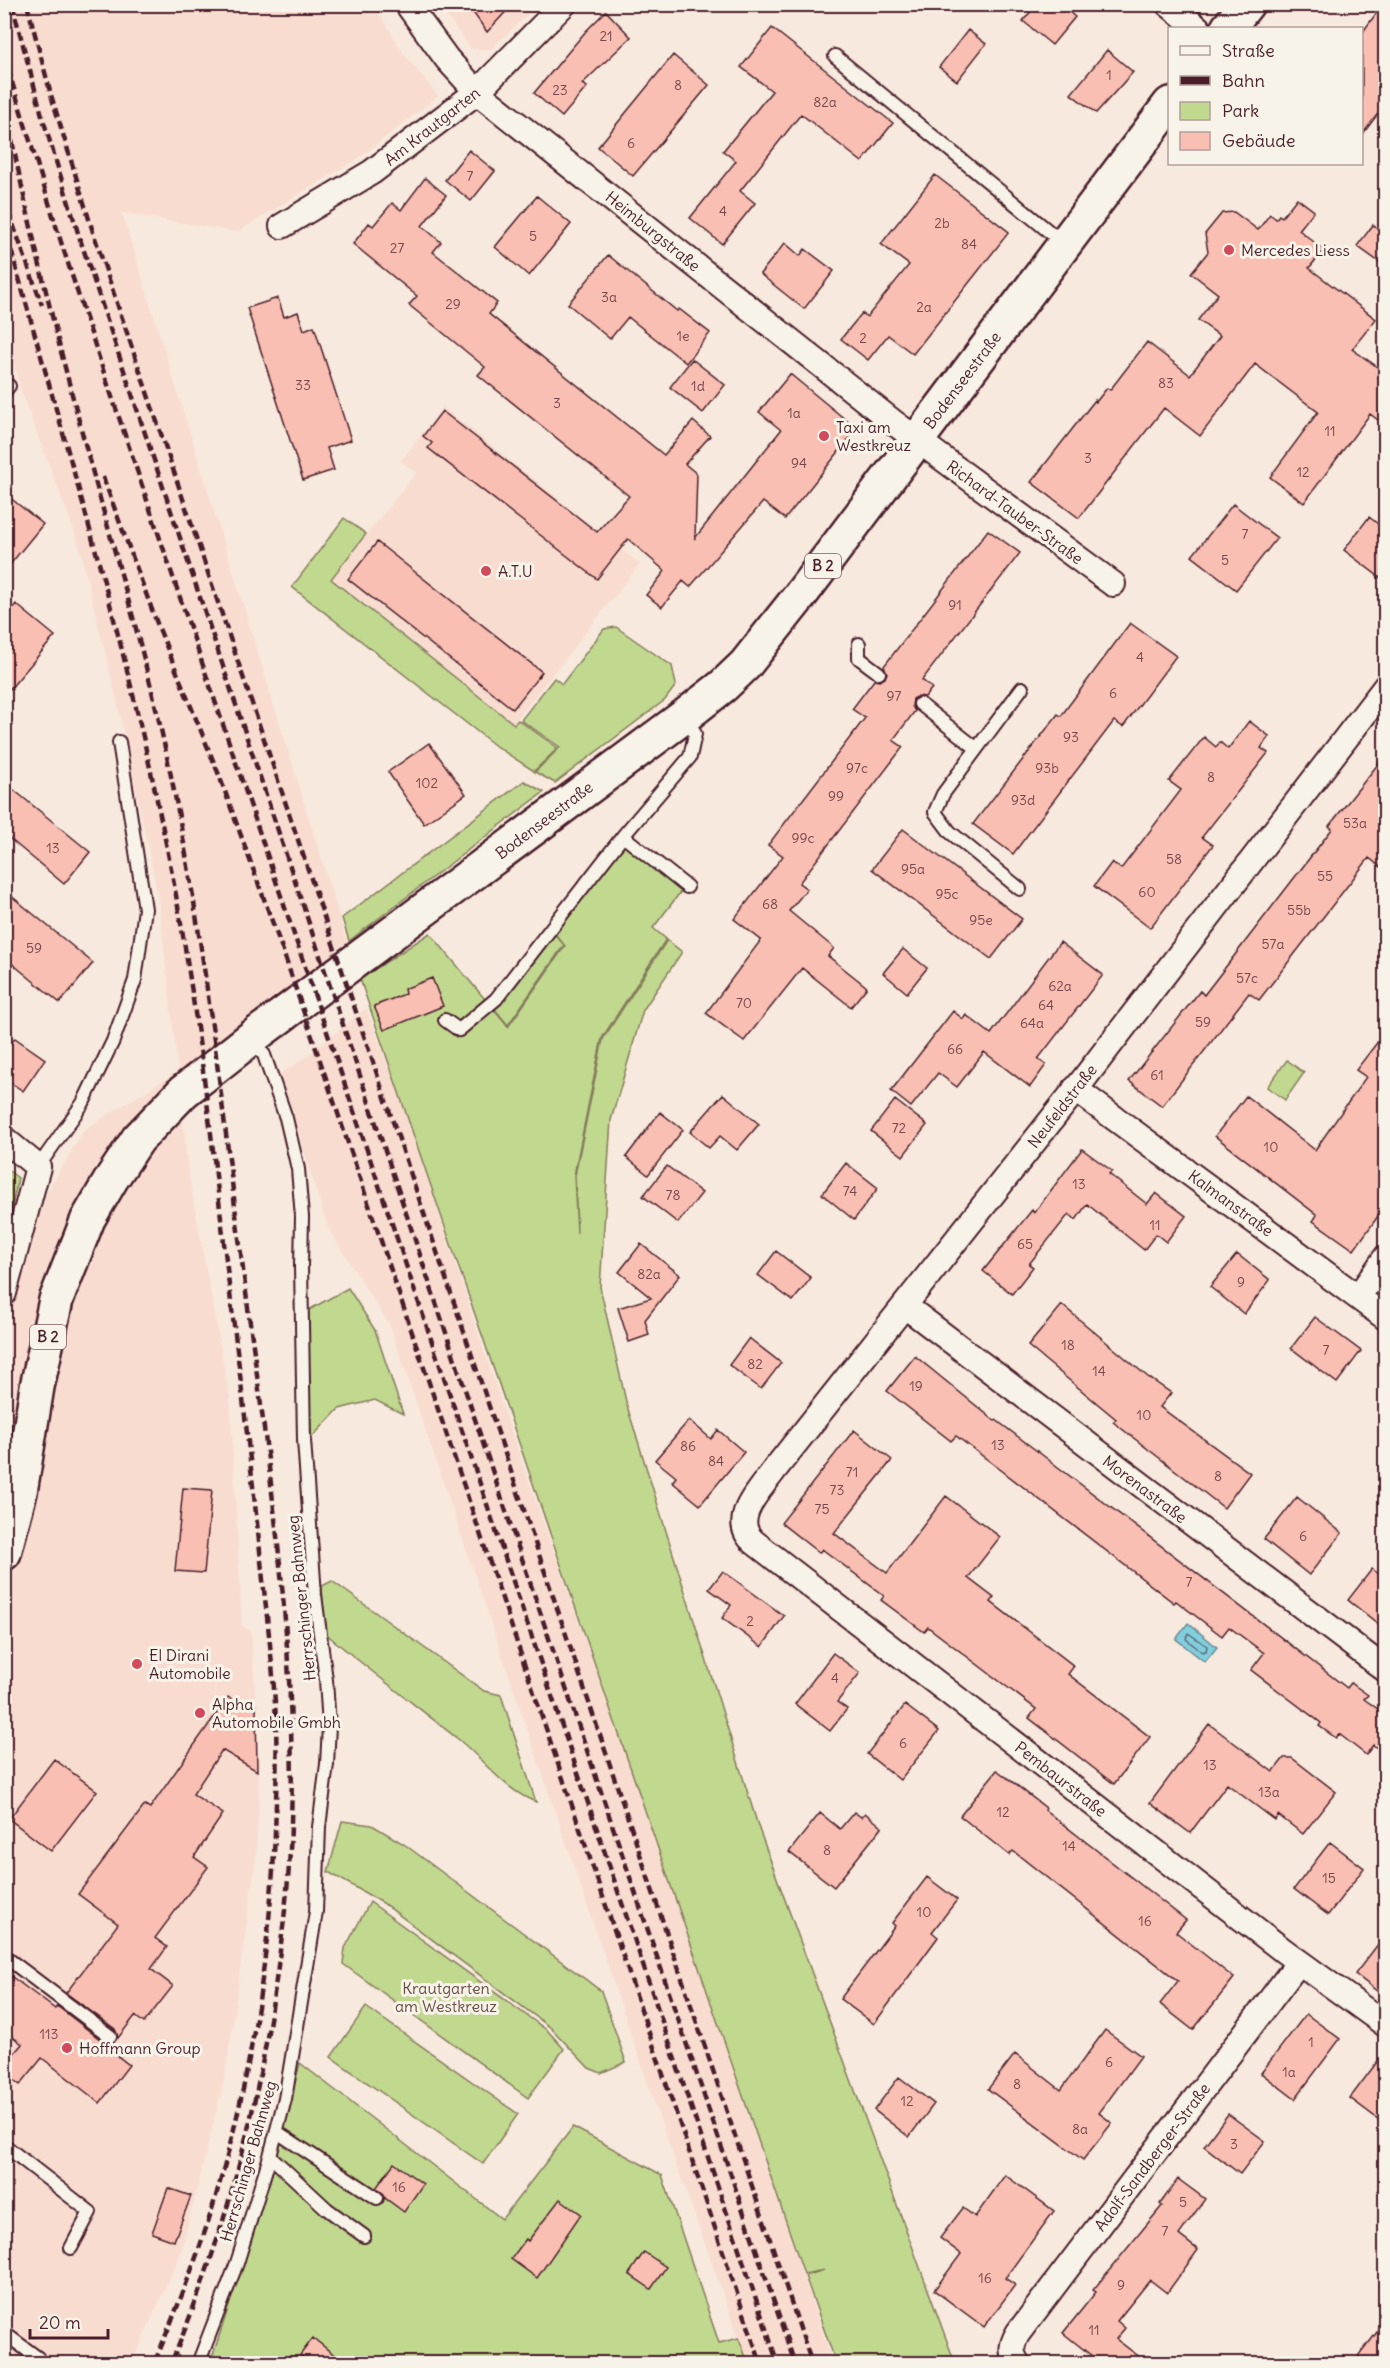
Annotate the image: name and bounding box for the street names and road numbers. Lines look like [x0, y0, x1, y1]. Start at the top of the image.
street label: Am Krautgarten [380, 82, 484, 170]
street label: Heimburgstraße [601, 187, 705, 275]
street label: Bodenseestraße [919, 327, 1005, 433]
street label: Richard-Tauber-Straße [943, 456, 1087, 568]
road number: B 2 [805, 554, 841, 578]
street label: Bodenseestraße [491, 777, 597, 863]
street label: Neufeldstraße [1023, 1060, 1101, 1152]
street label: Kalmanstraße [1185, 1165, 1277, 1241]
road number: B 2 [30, 1325, 66, 1349]
street label: Morenastraße [1099, 1451, 1191, 1527]
street label: Herrschinger Bahnweg [282, 1514, 320, 1682]
street label: Pembaurstraße [1011, 1737, 1111, 1821]
street label: Herrschinger Bahnweg [215, 2078, 281, 2244]
street label: Adolf-Sandberger-Straße [1090, 2079, 1214, 2235]

